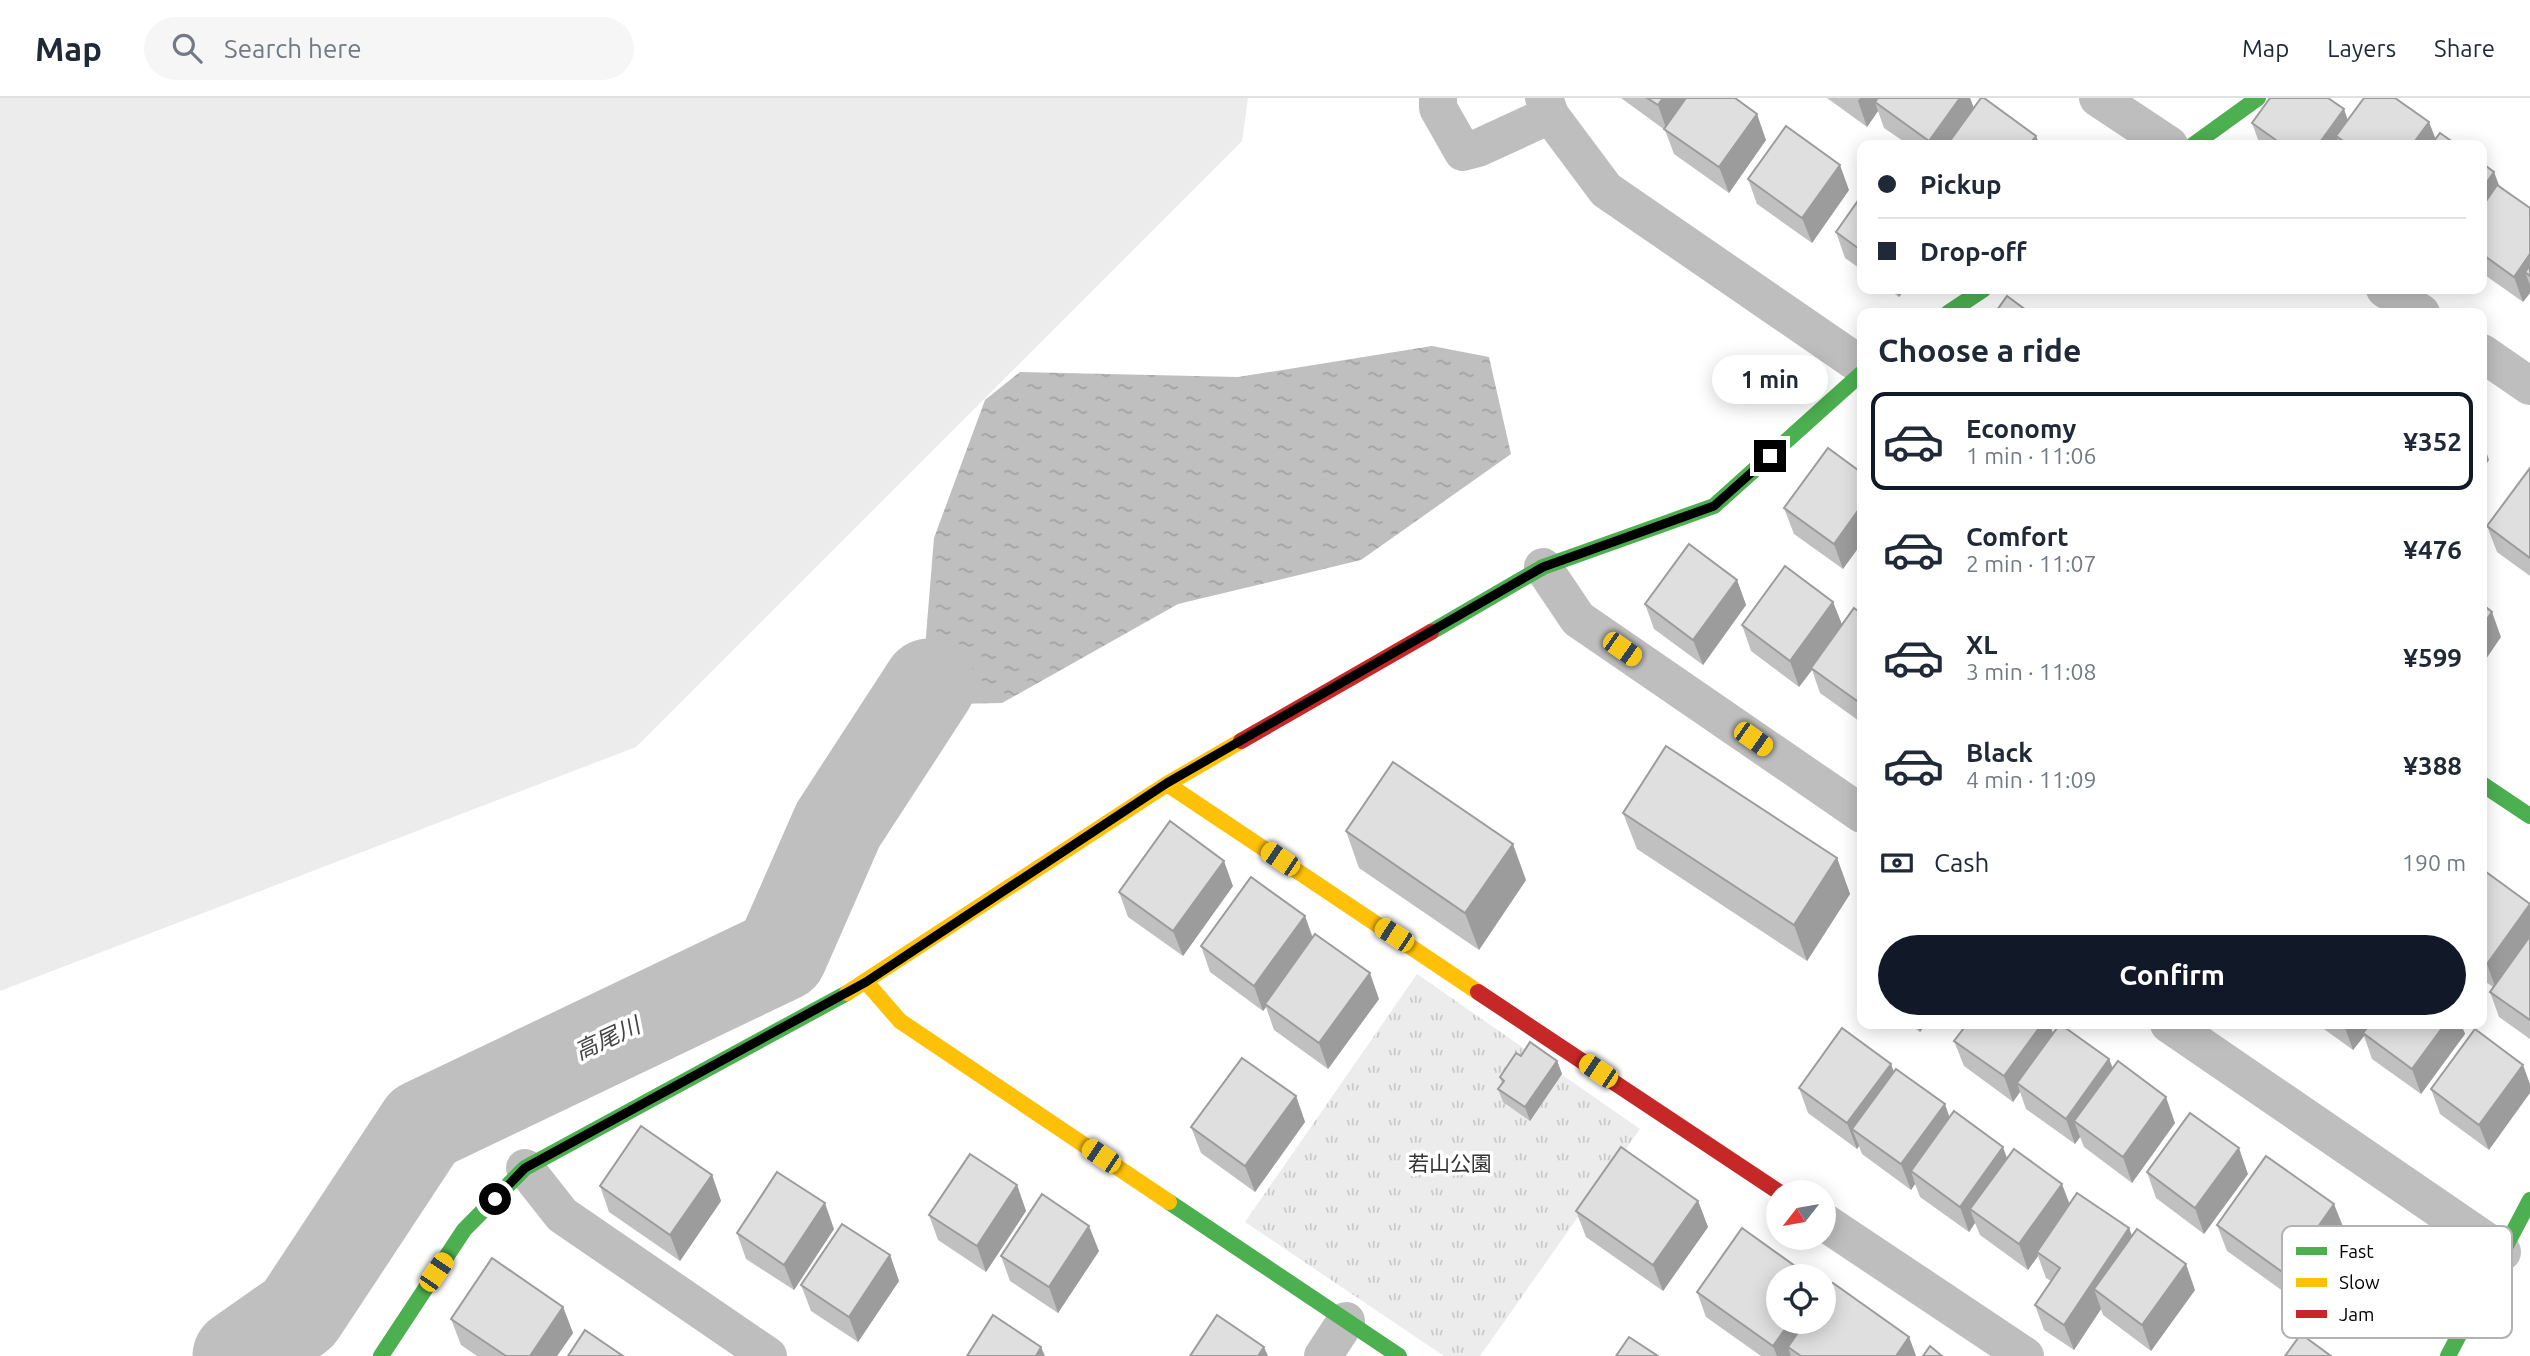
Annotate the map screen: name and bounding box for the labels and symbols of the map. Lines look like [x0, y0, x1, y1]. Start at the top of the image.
callout: 1 min [1712, 354, 1828, 404]
route end [1754, 440, 1786, 472]
car [1599, 628, 1646, 670]
car [1730, 718, 1777, 760]
car [1257, 839, 1304, 879]
car [1371, 915, 1418, 955]
water label: 高尾川 [570, 1011, 646, 1064]
car [1575, 1051, 1622, 1091]
car [1078, 1136, 1125, 1176]
park label: 若山公園 [1408, 1151, 1492, 1175]
north arrow [1766, 1180, 1836, 1250]
route start [479, 1183, 511, 1215]
legend [2282, 1226, 2512, 1338]
text: Fast [2339, 1240, 2374, 1262]
car [416, 1249, 457, 1295]
text: Slow [2339, 1271, 2380, 1293]
text: Jam [2339, 1303, 2375, 1325]

